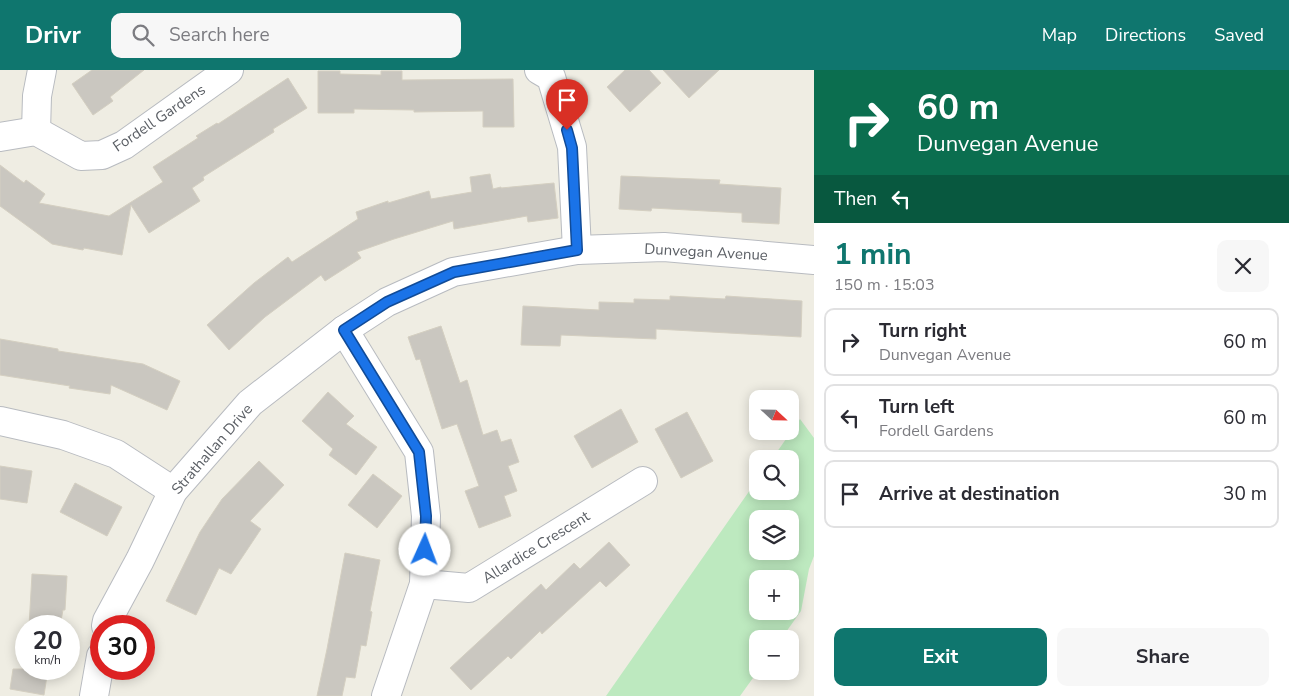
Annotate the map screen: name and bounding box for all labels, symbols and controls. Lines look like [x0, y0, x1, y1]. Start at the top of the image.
search box [111, 13, 461, 58]
text: Drivr [25, 19, 81, 51]
icon: search [129, 21, 157, 49]
text: Search here [169, 22, 270, 48]
text: Map [1042, 23, 1077, 47]
text: Directions [1105, 23, 1186, 47]
text: Saved [1214, 23, 1264, 47]
pin [546, 79, 588, 130]
street label: Fordell Gardens [109, 80, 209, 156]
text: 60 m [917, 84, 999, 131]
icon: arrive [553, 86, 581, 114]
icon: right [834, 90, 899, 155]
text: Dunvegan Avenue [917, 129, 1099, 159]
icon: left [887, 185, 915, 213]
text: Then [834, 186, 877, 212]
text: 1 min [834, 234, 912, 275]
street label: Dunvegan Avenue [644, 239, 768, 265]
button: close [1217, 240, 1269, 292]
text: 150 m · 15:03 [834, 274, 935, 296]
text: Turn right [879, 318, 966, 344]
icon: right [836, 328, 864, 356]
text: 60 m [1223, 329, 1267, 355]
text: Dunvegan Avenue [879, 344, 1011, 366]
north arrow [749, 390, 799, 440]
map controls [749, 390, 799, 680]
text: Turn left [879, 394, 954, 420]
street label: Strathallan Drive [167, 399, 257, 499]
icon: left [836, 404, 864, 432]
text: 60 m [1223, 405, 1267, 431]
text: Fordell Gardens [879, 420, 994, 442]
button: search [749, 450, 799, 500]
icon: arrive [836, 480, 864, 508]
text: Arrive at destination [879, 481, 1060, 507]
text: 30 m [1223, 481, 1267, 507]
street label: Allardice Crescent [479, 506, 594, 588]
button: layers [749, 510, 799, 560]
position arrow [398, 523, 450, 575]
button: + [749, 570, 799, 620]
speed limit sign: 30 [90, 615, 155, 680]
text: 20 [32, 624, 63, 658]
button: Exit [834, 628, 1047, 686]
button: Share [1057, 628, 1269, 686]
button: − [749, 630, 799, 680]
text: km/h [34, 652, 61, 668]

